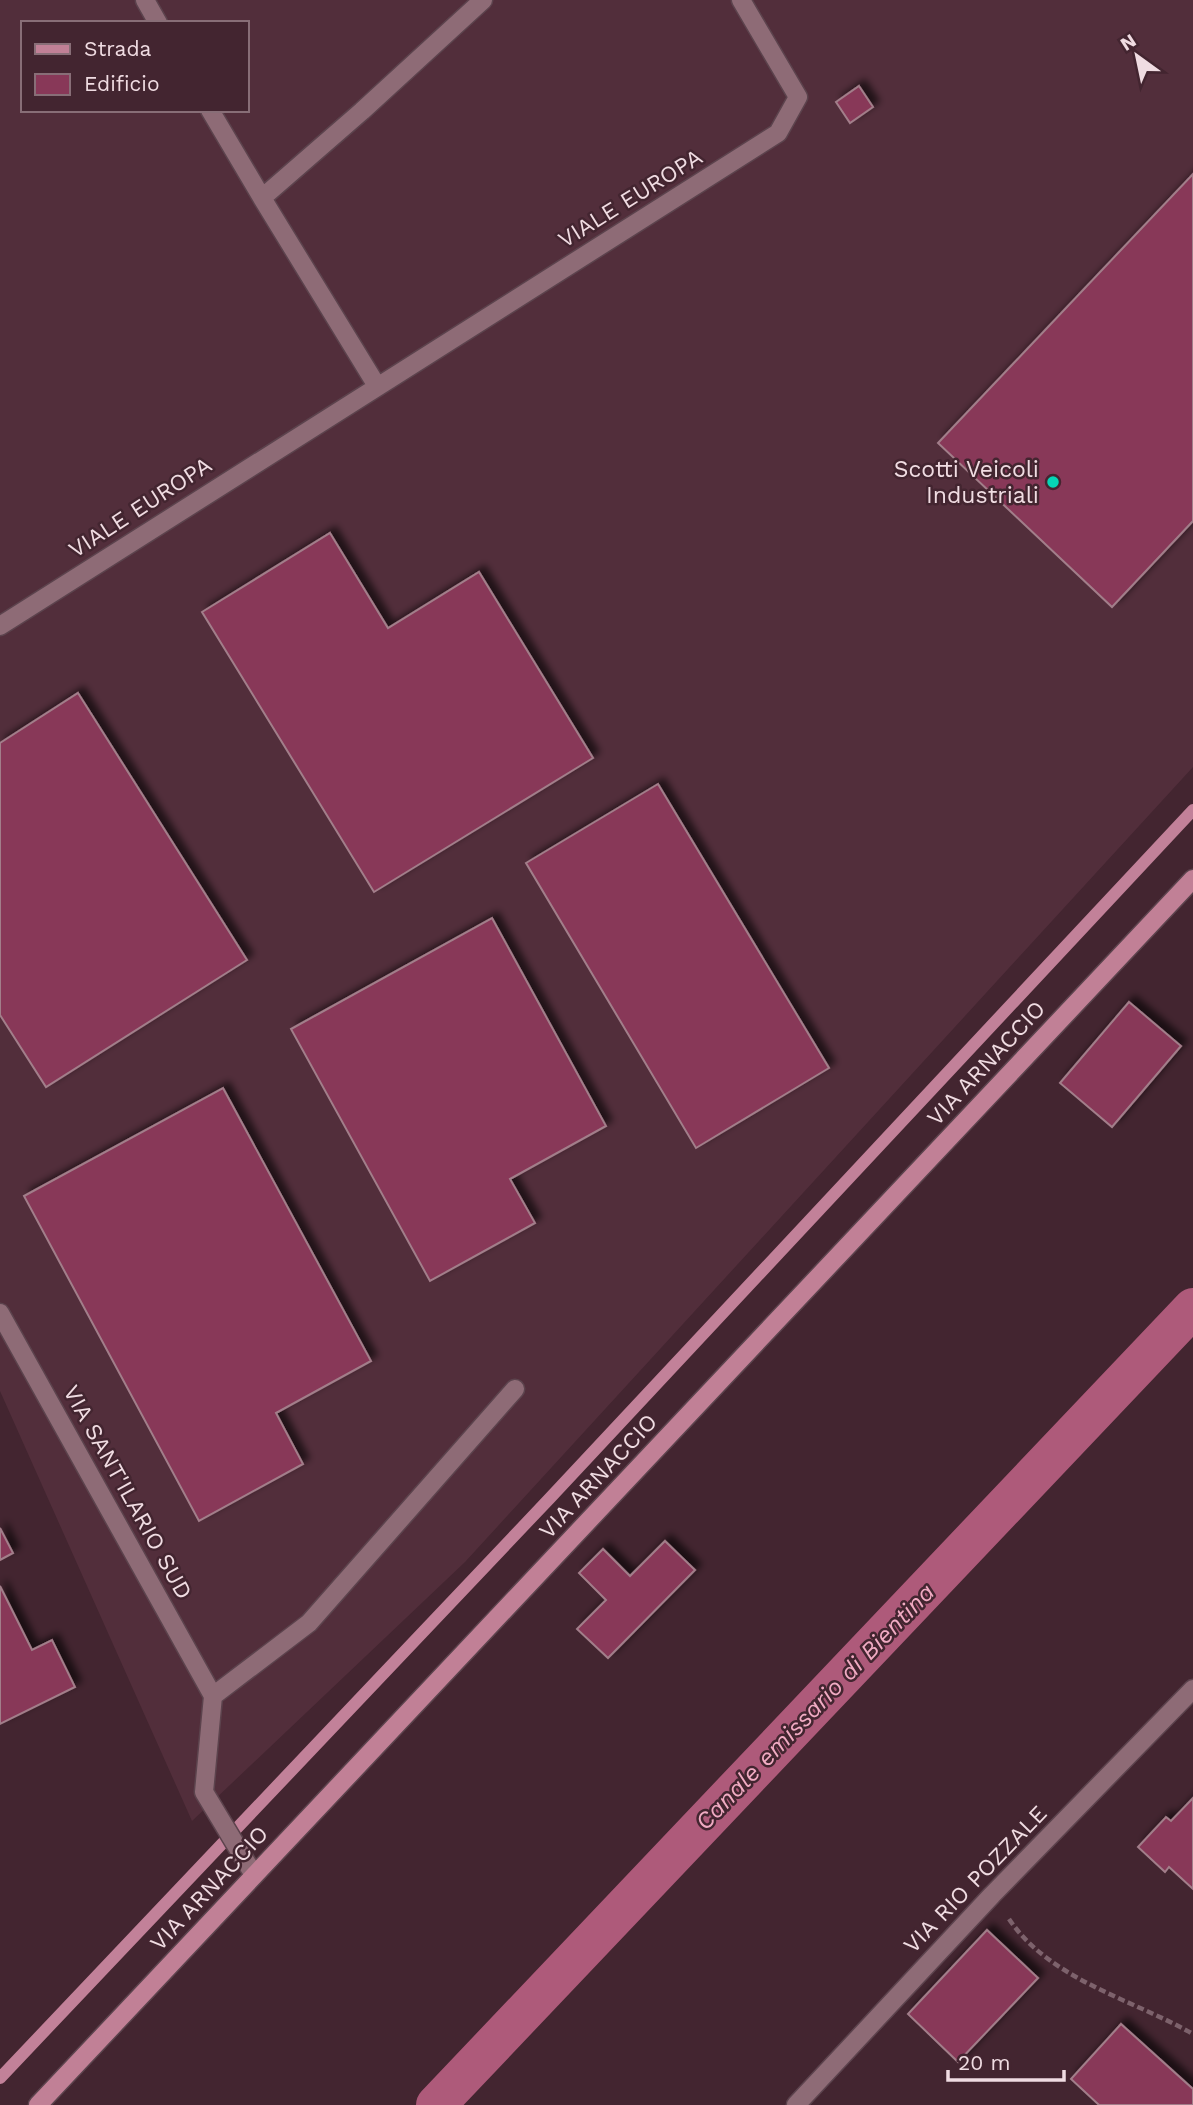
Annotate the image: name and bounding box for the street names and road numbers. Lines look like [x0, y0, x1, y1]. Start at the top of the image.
street label: VIALE EUROPA [553, 143, 707, 253]
street label: VIALE EUROPA [64, 451, 217, 564]
street label: VIA ARNACCIO [922, 995, 1051, 1131]
street label: VIA SANT'ILARIO SUD [58, 1381, 198, 1604]
street label: VIA ARNACCIO [534, 1408, 663, 1544]
street label: VIA RIO POZZALE [898, 1800, 1053, 1959]
street label: VIA ARNACCIO [145, 1820, 274, 1956]

